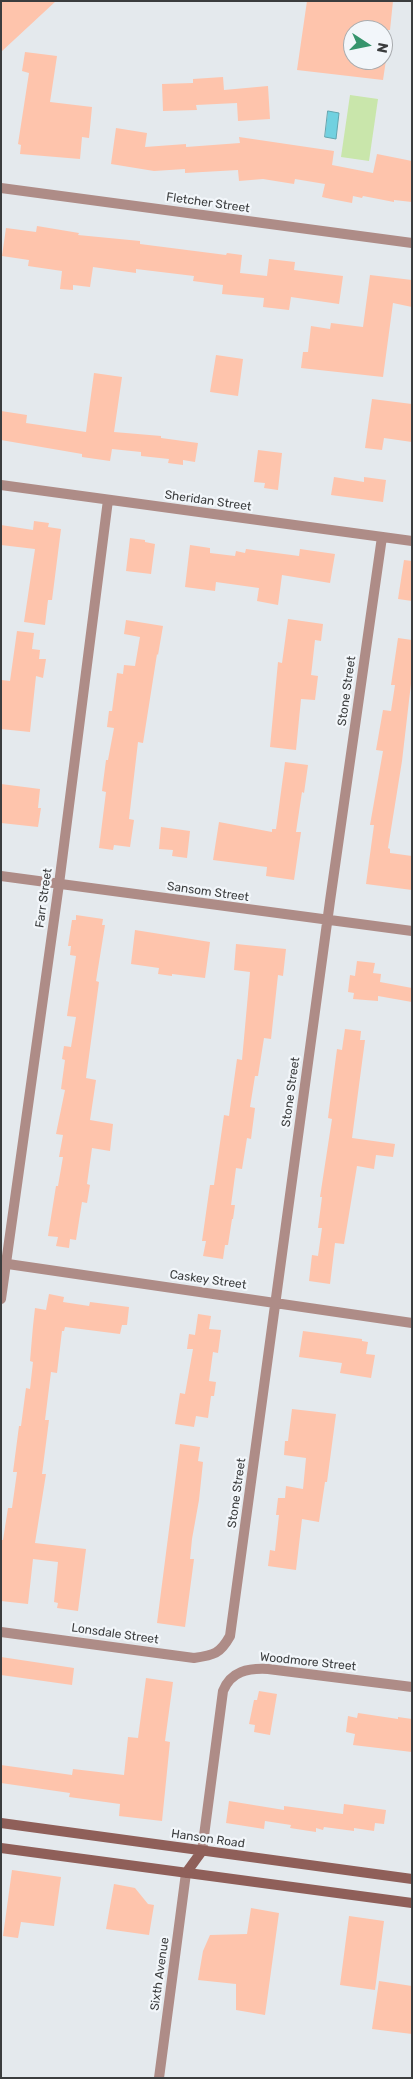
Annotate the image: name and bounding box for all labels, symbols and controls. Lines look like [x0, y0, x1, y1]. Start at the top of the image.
north arrow [343, 20, 393, 70]
text: N [373, 41, 392, 54]
street label: Fletcher Street [165, 190, 251, 216]
street label: Sheridan Street [164, 488, 252, 514]
street label: Stone Street [335, 655, 359, 727]
street label: Farr Street [33, 867, 55, 929]
street label: Sansom Street [166, 879, 250, 905]
street label: Stone Street [279, 1056, 303, 1128]
street label: Caskey Street [169, 1267, 247, 1293]
street label: Stone Street [225, 1457, 249, 1529]
street label: Lonsdale Street [70, 1621, 160, 1647]
street label: Woodmore Street [259, 1650, 357, 1674]
street label: Hanson Road [170, 1827, 246, 1851]
street label: Sixth Avenue [148, 1936, 172, 2012]

